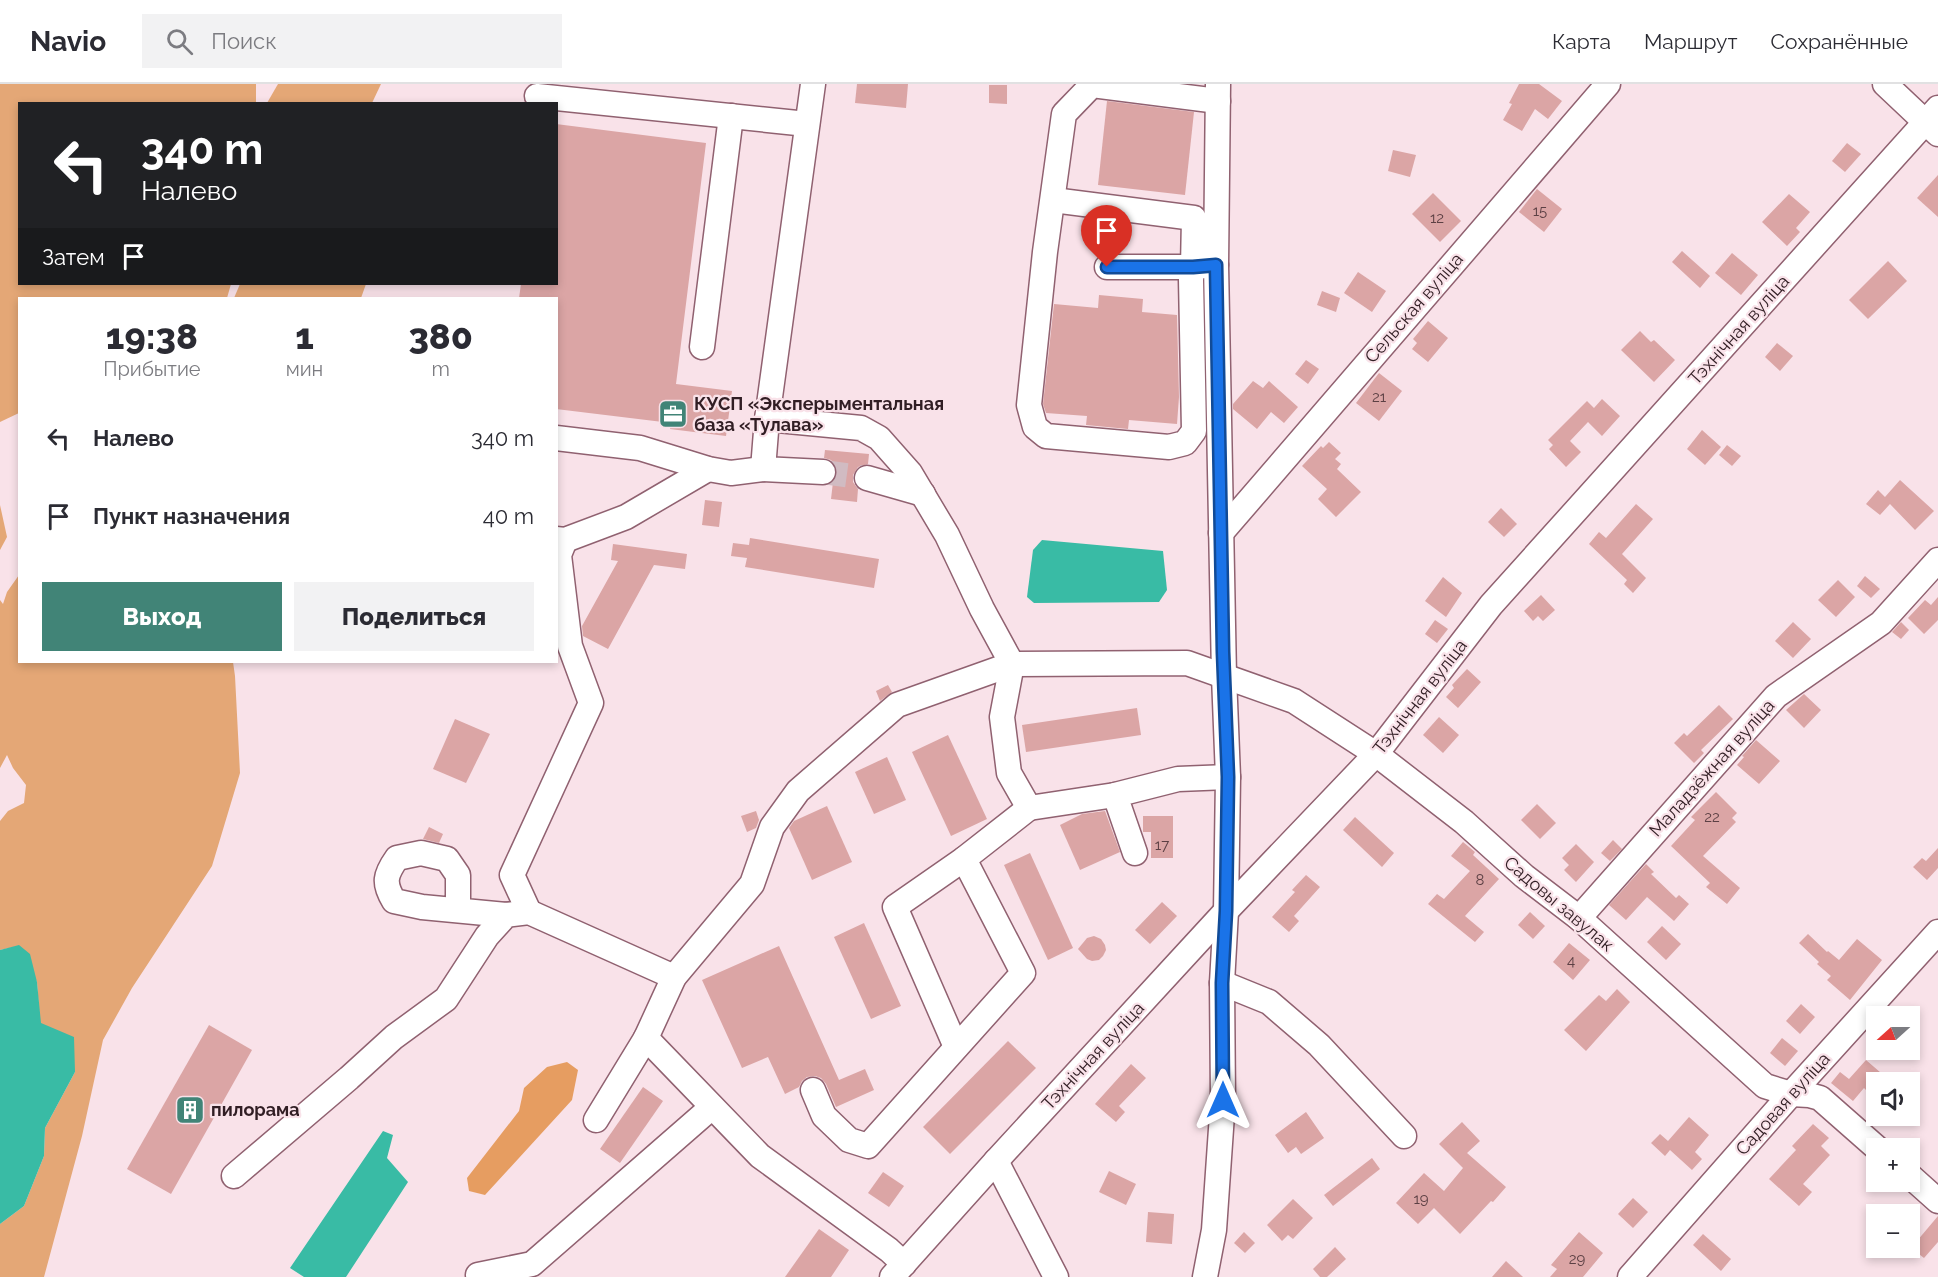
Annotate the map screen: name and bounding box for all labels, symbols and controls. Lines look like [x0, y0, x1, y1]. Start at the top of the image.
search box [142, 14, 562, 68]
text: Navio [30, 25, 106, 58]
icon: search [163, 25, 196, 58]
text: Поиск [211, 28, 277, 54]
text: Карта [1552, 29, 1611, 54]
text: Маршрут [1644, 29, 1737, 54]
text: Сохранённые [1770, 29, 1908, 54]
text: 340 m [141, 125, 263, 174]
icon: left [42, 126, 120, 204]
text: Налево [141, 175, 237, 206]
house number: 15 [1533, 202, 1547, 220]
pin [1081, 205, 1132, 267]
house number: 12 [1430, 209, 1444, 227]
icon: arrive [1090, 214, 1123, 247]
icon: arrive [117, 240, 150, 273]
text: Затем [42, 244, 105, 270]
street label: Сельская вуліца [1360, 248, 1467, 367]
street label: Тэхнічная вуліца [1684, 271, 1793, 389]
text: 19:38 [106, 315, 198, 357]
text: 1 [295, 315, 314, 357]
text: 380 [408, 315, 473, 357]
text: Прибытие [103, 357, 201, 381]
text: мин [286, 357, 323, 381]
text: m [431, 357, 450, 381]
house number: 21 [1372, 388, 1387, 406]
place label: КУСП «Эксперыментальная база «Тулава» [694, 393, 944, 435]
office icon: КУСП «Эксперыментальная база «Тулава» [657, 398, 689, 430]
icon: left [42, 422, 75, 455]
text: Налево [93, 425, 174, 451]
text: 340 m [471, 425, 534, 451]
icon: arrive [42, 500, 75, 533]
text: Пункт назначения [93, 503, 290, 529]
text: 40 m [483, 503, 534, 529]
button: Выход [42, 582, 282, 651]
button: Поделиться [294, 582, 534, 651]
street label: Тэхнічная вуліца [1368, 635, 1471, 758]
street label: Маладзёжная вуліца [1645, 695, 1779, 840]
house number: 22 [1704, 808, 1720, 826]
house number: 17 [1155, 836, 1169, 854]
street label: Садовы завулак [1500, 852, 1618, 956]
house number: 8 [1476, 871, 1485, 889]
house number: 4 [1567, 952, 1575, 970]
street label: Тэхнічная вуліца [1037, 997, 1148, 1114]
north arrow [1866, 1006, 1920, 1060]
map controls [1866, 1006, 1920, 1258]
street label: Садовая вуліца [1731, 1048, 1834, 1159]
position arrow [1191, 1068, 1255, 1132]
button: sound [1866, 1072, 1920, 1126]
building icon: пилорама [174, 1094, 206, 1126]
place label: пилорама [211, 1099, 300, 1120]
button: + [1866, 1138, 1920, 1192]
house number: 19 [1413, 1190, 1429, 1208]
button: − [1866, 1204, 1920, 1258]
house number: 29 [1569, 1250, 1586, 1268]

